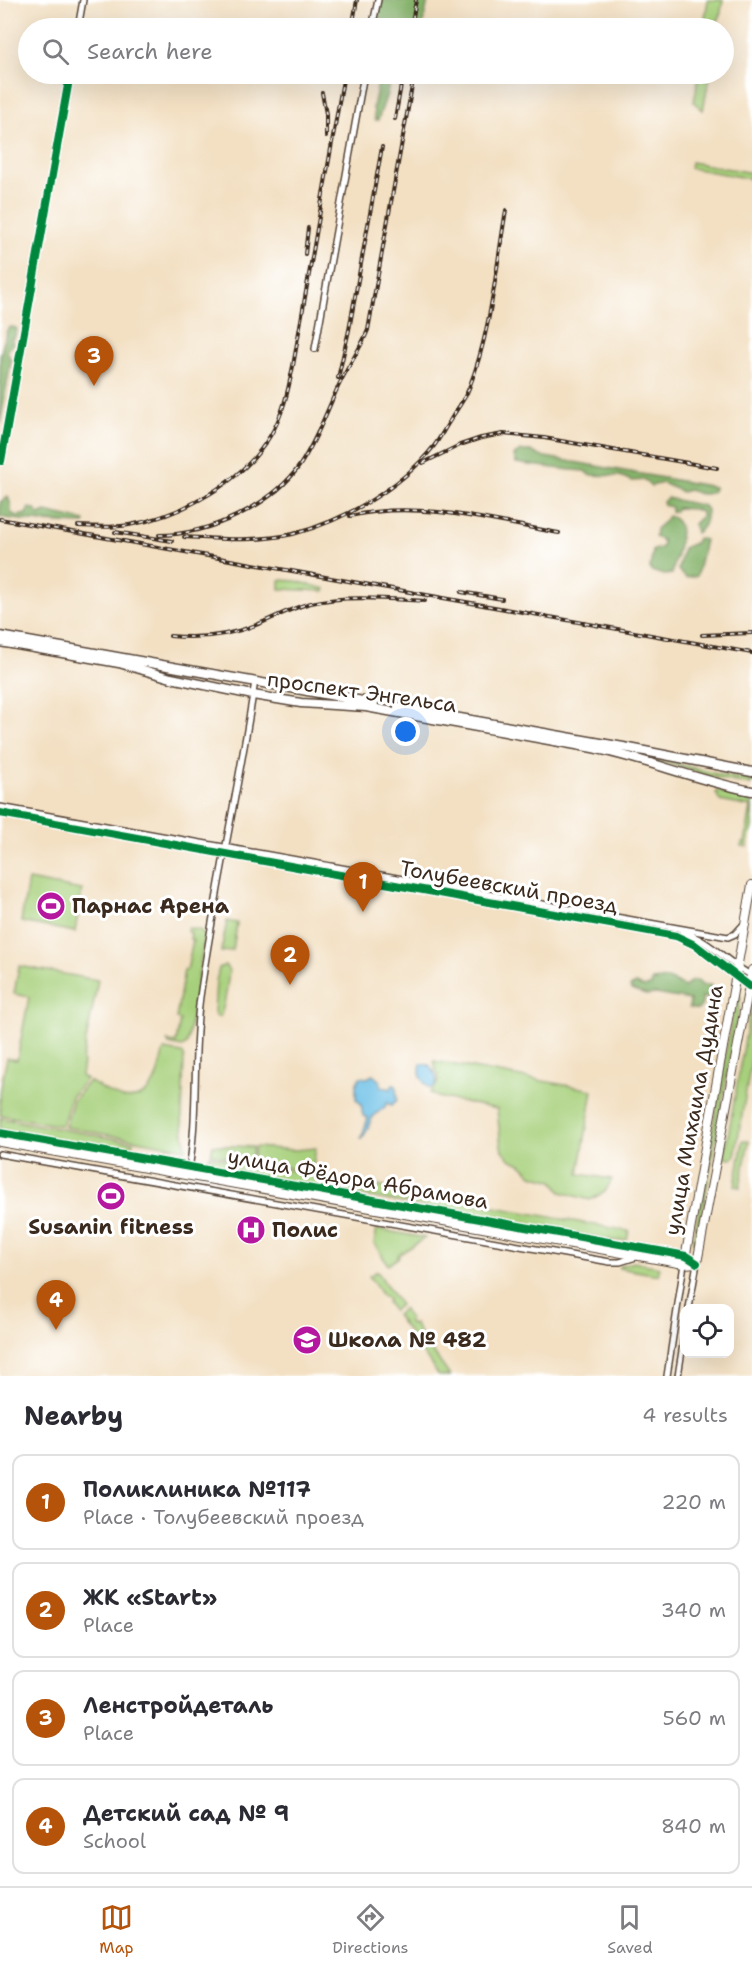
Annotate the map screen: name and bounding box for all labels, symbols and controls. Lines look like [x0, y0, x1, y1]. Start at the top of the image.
search box [18, 18, 734, 84]
icon: search [39, 35, 72, 68]
text: Search here [87, 37, 213, 66]
pin: 3 [74, 336, 113, 386]
street label: проспект Энгельса [266, 665, 458, 719]
your location [391, 717, 420, 746]
street label: Толубеевский проезд [398, 854, 620, 920]
pin: 1 [344, 862, 382, 912]
sports icon: Парнас Арена [35, 890, 67, 922]
place label: Парнас Арена [72, 892, 230, 920]
pin: 2 [270, 936, 310, 985]
street label: улица Михаила Дудина [658, 982, 730, 1238]
street label: улица Фёдора Абрамова [225, 1142, 491, 1216]
sports icon: Susanin fitness [95, 1180, 127, 1212]
place label: Susanin fitness [28, 1213, 194, 1241]
hospital icon: Полис [235, 1214, 267, 1246]
place label: Полис [272, 1216, 338, 1244]
pin: 4 [36, 1280, 76, 1330]
map controls [680, 1304, 734, 1358]
button: locate [680, 1304, 734, 1358]
school or university icon: Школа № 482 [291, 1324, 323, 1356]
place label: Школа № 482 [328, 1326, 487, 1354]
text: Nearby [24, 1398, 123, 1433]
text: 4 results [642, 1402, 728, 1428]
text: Поликлиника №117 [83, 1475, 311, 1504]
text: 1 [41, 1489, 50, 1515]
text: 220 m [662, 1489, 726, 1515]
text: Place · Толубеевский проезд [83, 1504, 364, 1530]
text: ЖК «Start» [83, 1583, 217, 1612]
text: 2 [39, 1597, 53, 1623]
text: 340 m [661, 1597, 726, 1623]
text: Place [83, 1612, 134, 1638]
text: Ленстройдеталь [83, 1691, 273, 1720]
text: 3 [39, 1705, 53, 1731]
text: 560 m [663, 1705, 726, 1731]
text: Place [83, 1720, 134, 1746]
text: Детский сад № 9 [83, 1799, 289, 1828]
text: 4 [39, 1813, 53, 1839]
text: 840 m [661, 1813, 726, 1839]
text: School [83, 1828, 146, 1854]
tab: Map [99, 1901, 134, 1958]
tab: Directions [332, 1901, 409, 1958]
tab: Saved [607, 1901, 653, 1958]

